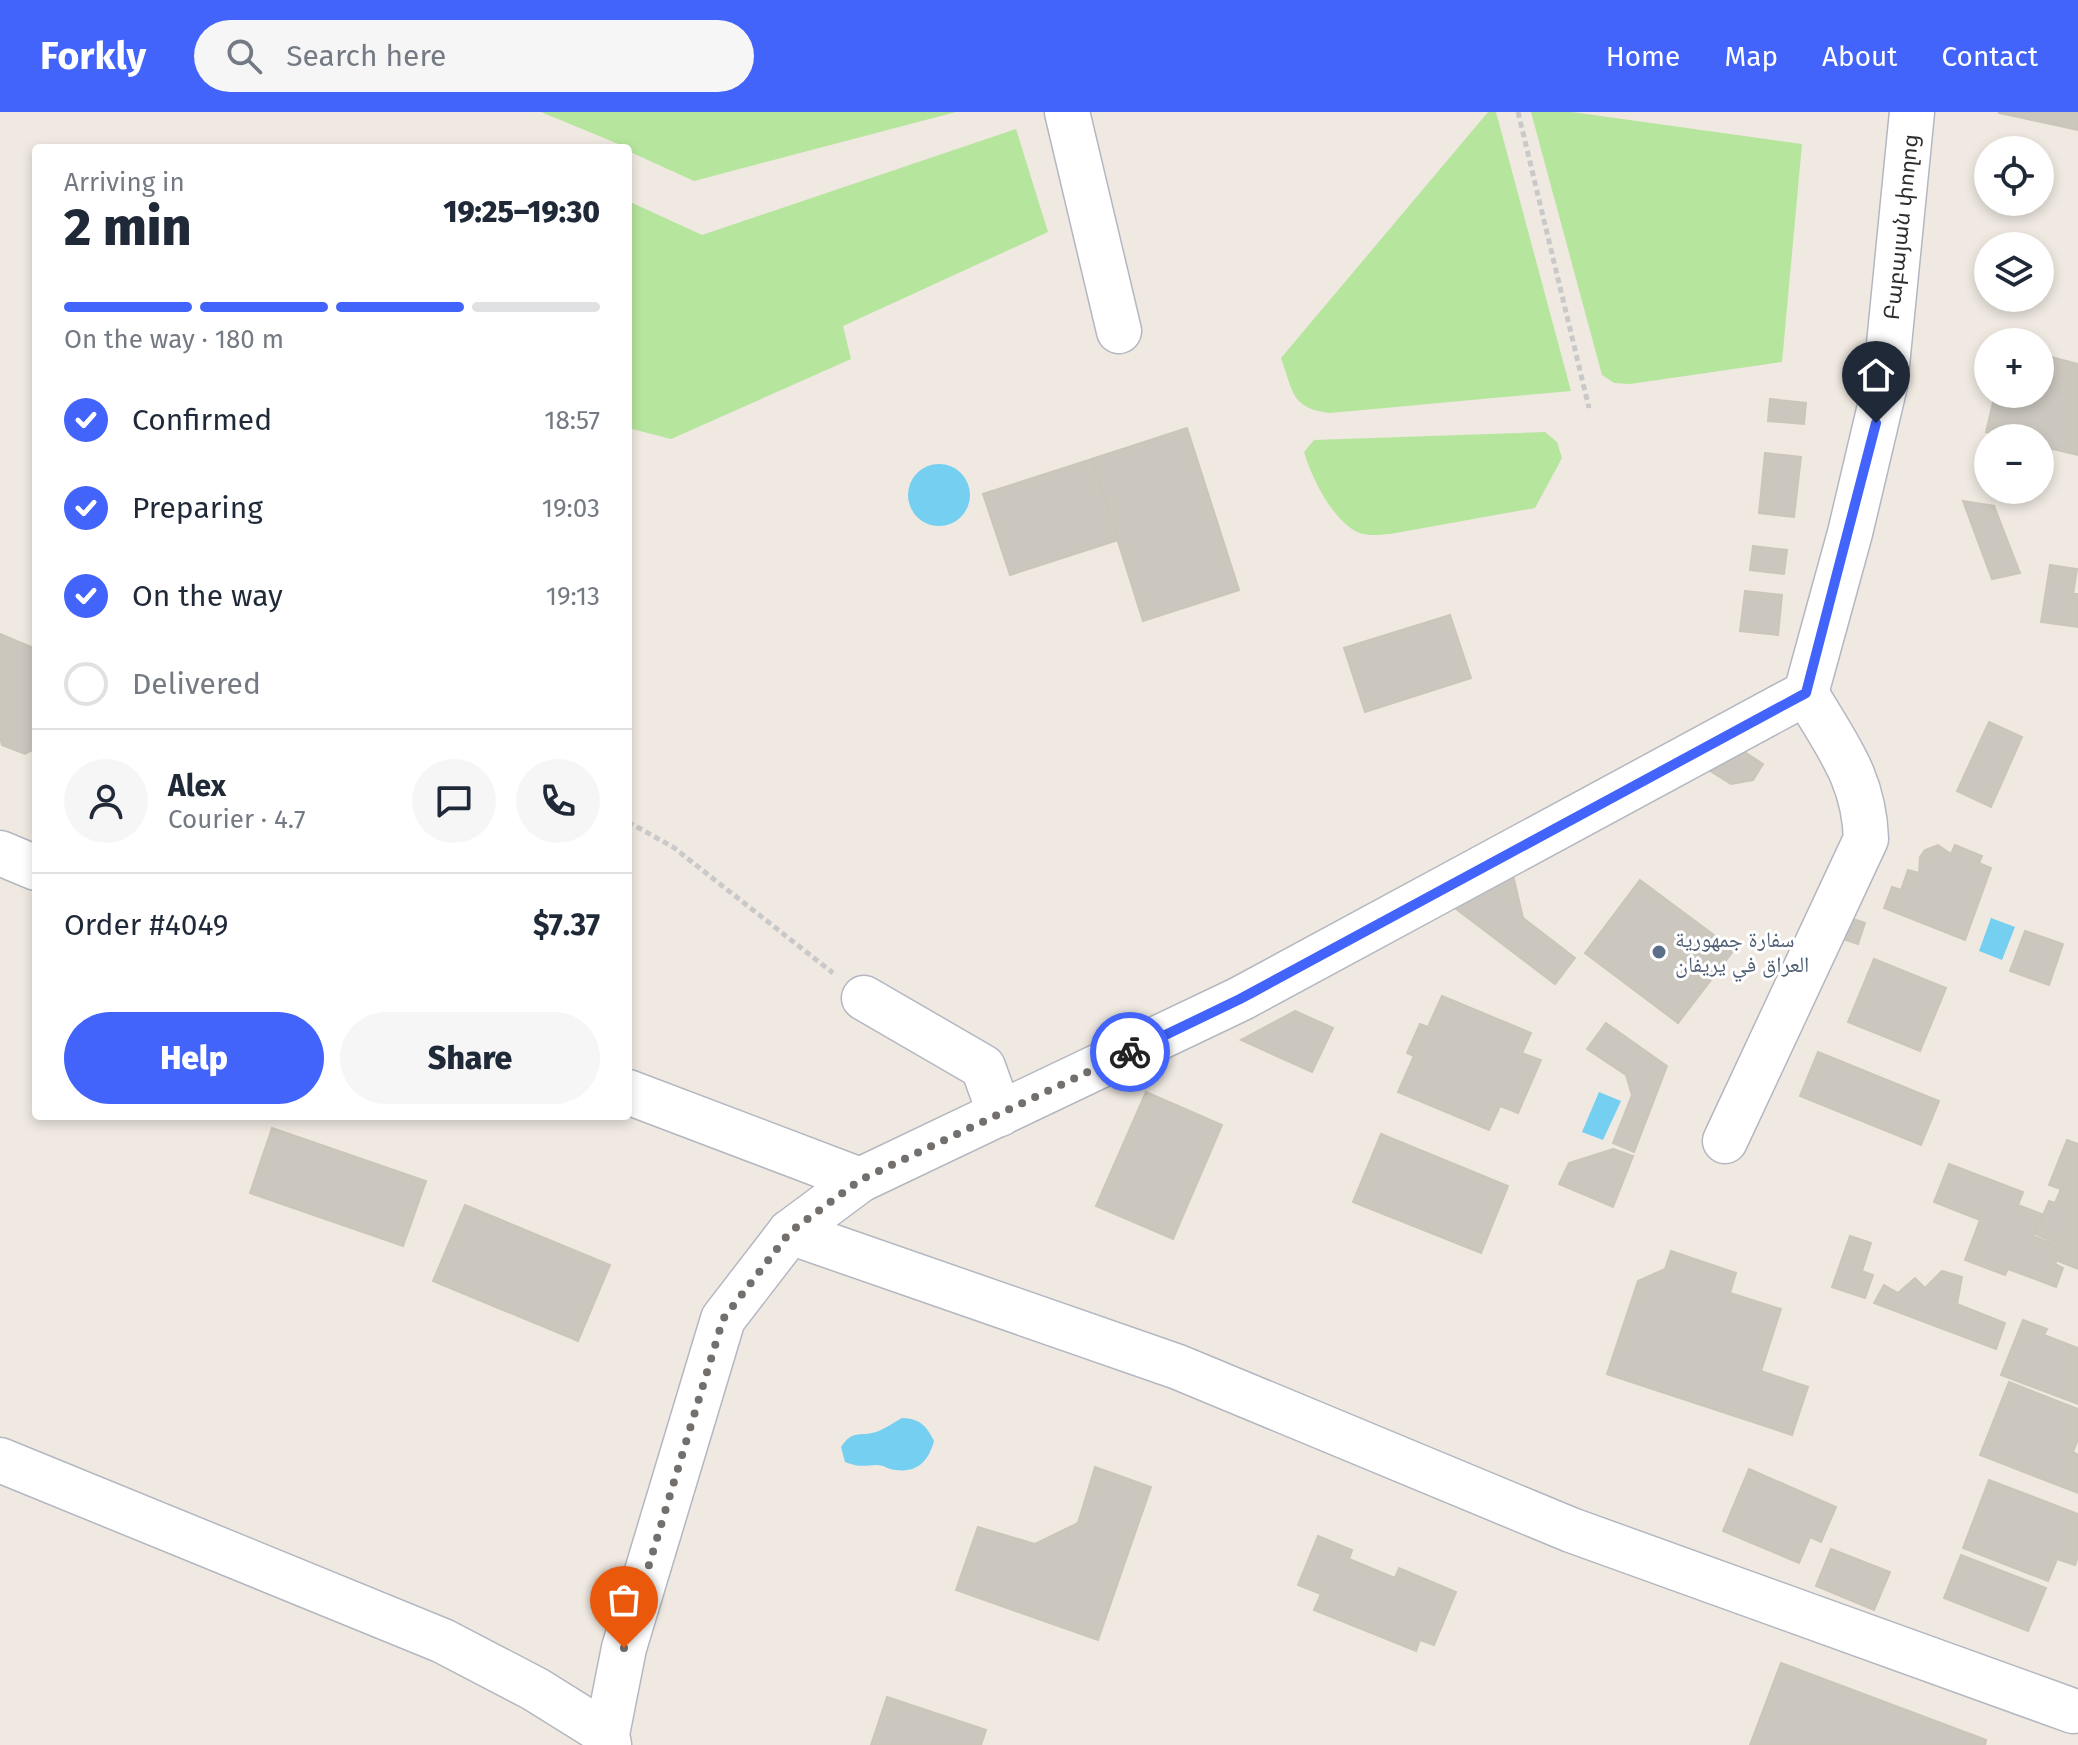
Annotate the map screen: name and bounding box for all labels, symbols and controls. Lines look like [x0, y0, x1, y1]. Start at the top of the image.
search box [194, 20, 754, 92]
text: Forkly [40, 33, 146, 79]
icon: search [222, 34, 266, 78]
text: Search here [286, 38, 446, 74]
text: Home [1606, 40, 1680, 73]
text: Map [1724, 40, 1778, 73]
text: About [1822, 40, 1897, 73]
text: Contact [1941, 40, 2038, 73]
street label: Բաբայան փողոց [1878, 133, 1924, 321]
map controls [1974, 136, 2054, 504]
button: locate [1974, 136, 2054, 216]
text: Arriving in [64, 167, 185, 198]
text: 19:25–19:30 [443, 194, 600, 230]
text: 2 min [64, 196, 191, 259]
button: layers [1974, 232, 2054, 312]
text: On the way · 180 m [64, 324, 284, 355]
button: + [1974, 328, 2054, 408]
pin [1842, 341, 1910, 423]
icon: home [1854, 353, 1898, 397]
icon: check [64, 398, 108, 442]
text: Confirmed [132, 402, 272, 438]
text: 18:57 [544, 405, 600, 436]
button: − [1974, 424, 2054, 504]
icon: check [64, 486, 108, 530]
text: Preparing [132, 490, 263, 526]
text: 19:03 [542, 493, 600, 524]
icon: check [64, 574, 108, 618]
text: On the way [132, 578, 283, 614]
text: 19:13 [546, 581, 600, 612]
text: Delivered [132, 666, 261, 702]
button: person [64, 759, 148, 843]
button: chat [412, 759, 496, 843]
button: phone [516, 759, 600, 843]
text: Alex [168, 768, 226, 804]
text: Courier · 4.7 [168, 804, 306, 835]
text: Order #4049 [64, 907, 229, 943]
text: $7.37 [533, 907, 600, 943]
place label: سفارة جمهورية العراق في يريفان [1675, 926, 1809, 981]
marker: سفارة جمهورية العراق في يريفان [1650, 943, 1668, 961]
button: Help [64, 1012, 324, 1104]
button: Share [340, 1012, 600, 1104]
courier [1090, 1012, 1170, 1092]
icon: bike [1108, 1030, 1152, 1074]
pin [590, 1566, 658, 1648]
icon: bag [602, 1578, 646, 1622]

